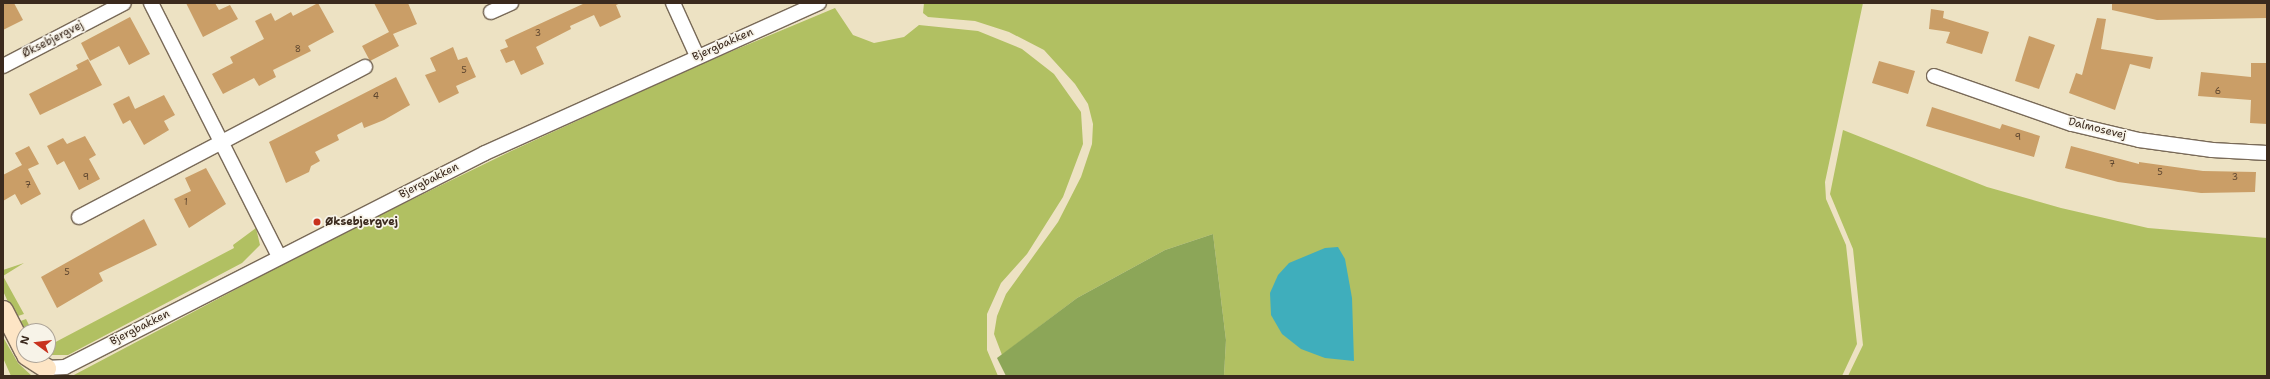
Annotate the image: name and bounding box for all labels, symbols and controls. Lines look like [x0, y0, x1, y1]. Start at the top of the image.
street label: Øksebjergvej [20, 19, 86, 61]
street label: Bjergbakken [691, 26, 755, 64]
house number: 3 [535, 28, 541, 38]
house number: 8 [295, 44, 301, 54]
house number: 5 [461, 65, 467, 75]
house number: 6 [2215, 86, 2221, 96]
house number: 4 [373, 91, 379, 101]
street label: Dalmosevej [2067, 115, 2127, 143]
house number: 9 [2015, 132, 2021, 142]
house number: 7 [2109, 159, 2115, 169]
street label: Bjergbakken [397, 160, 461, 202]
house number: 5 [2157, 167, 2163, 177]
house number: 9 [83, 172, 89, 182]
house number: 3 [2232, 172, 2238, 182]
house number: 7 [25, 180, 31, 190]
house number: 1 [184, 197, 188, 207]
place label: Øksebjergvej [325, 215, 398, 229]
marker: Øksebjergvej [312, 217, 322, 227]
house number: 5 [64, 267, 70, 277]
street label: Bjergbakken [108, 307, 172, 349]
north arrow [16, 323, 56, 363]
text: N [17, 334, 33, 346]

